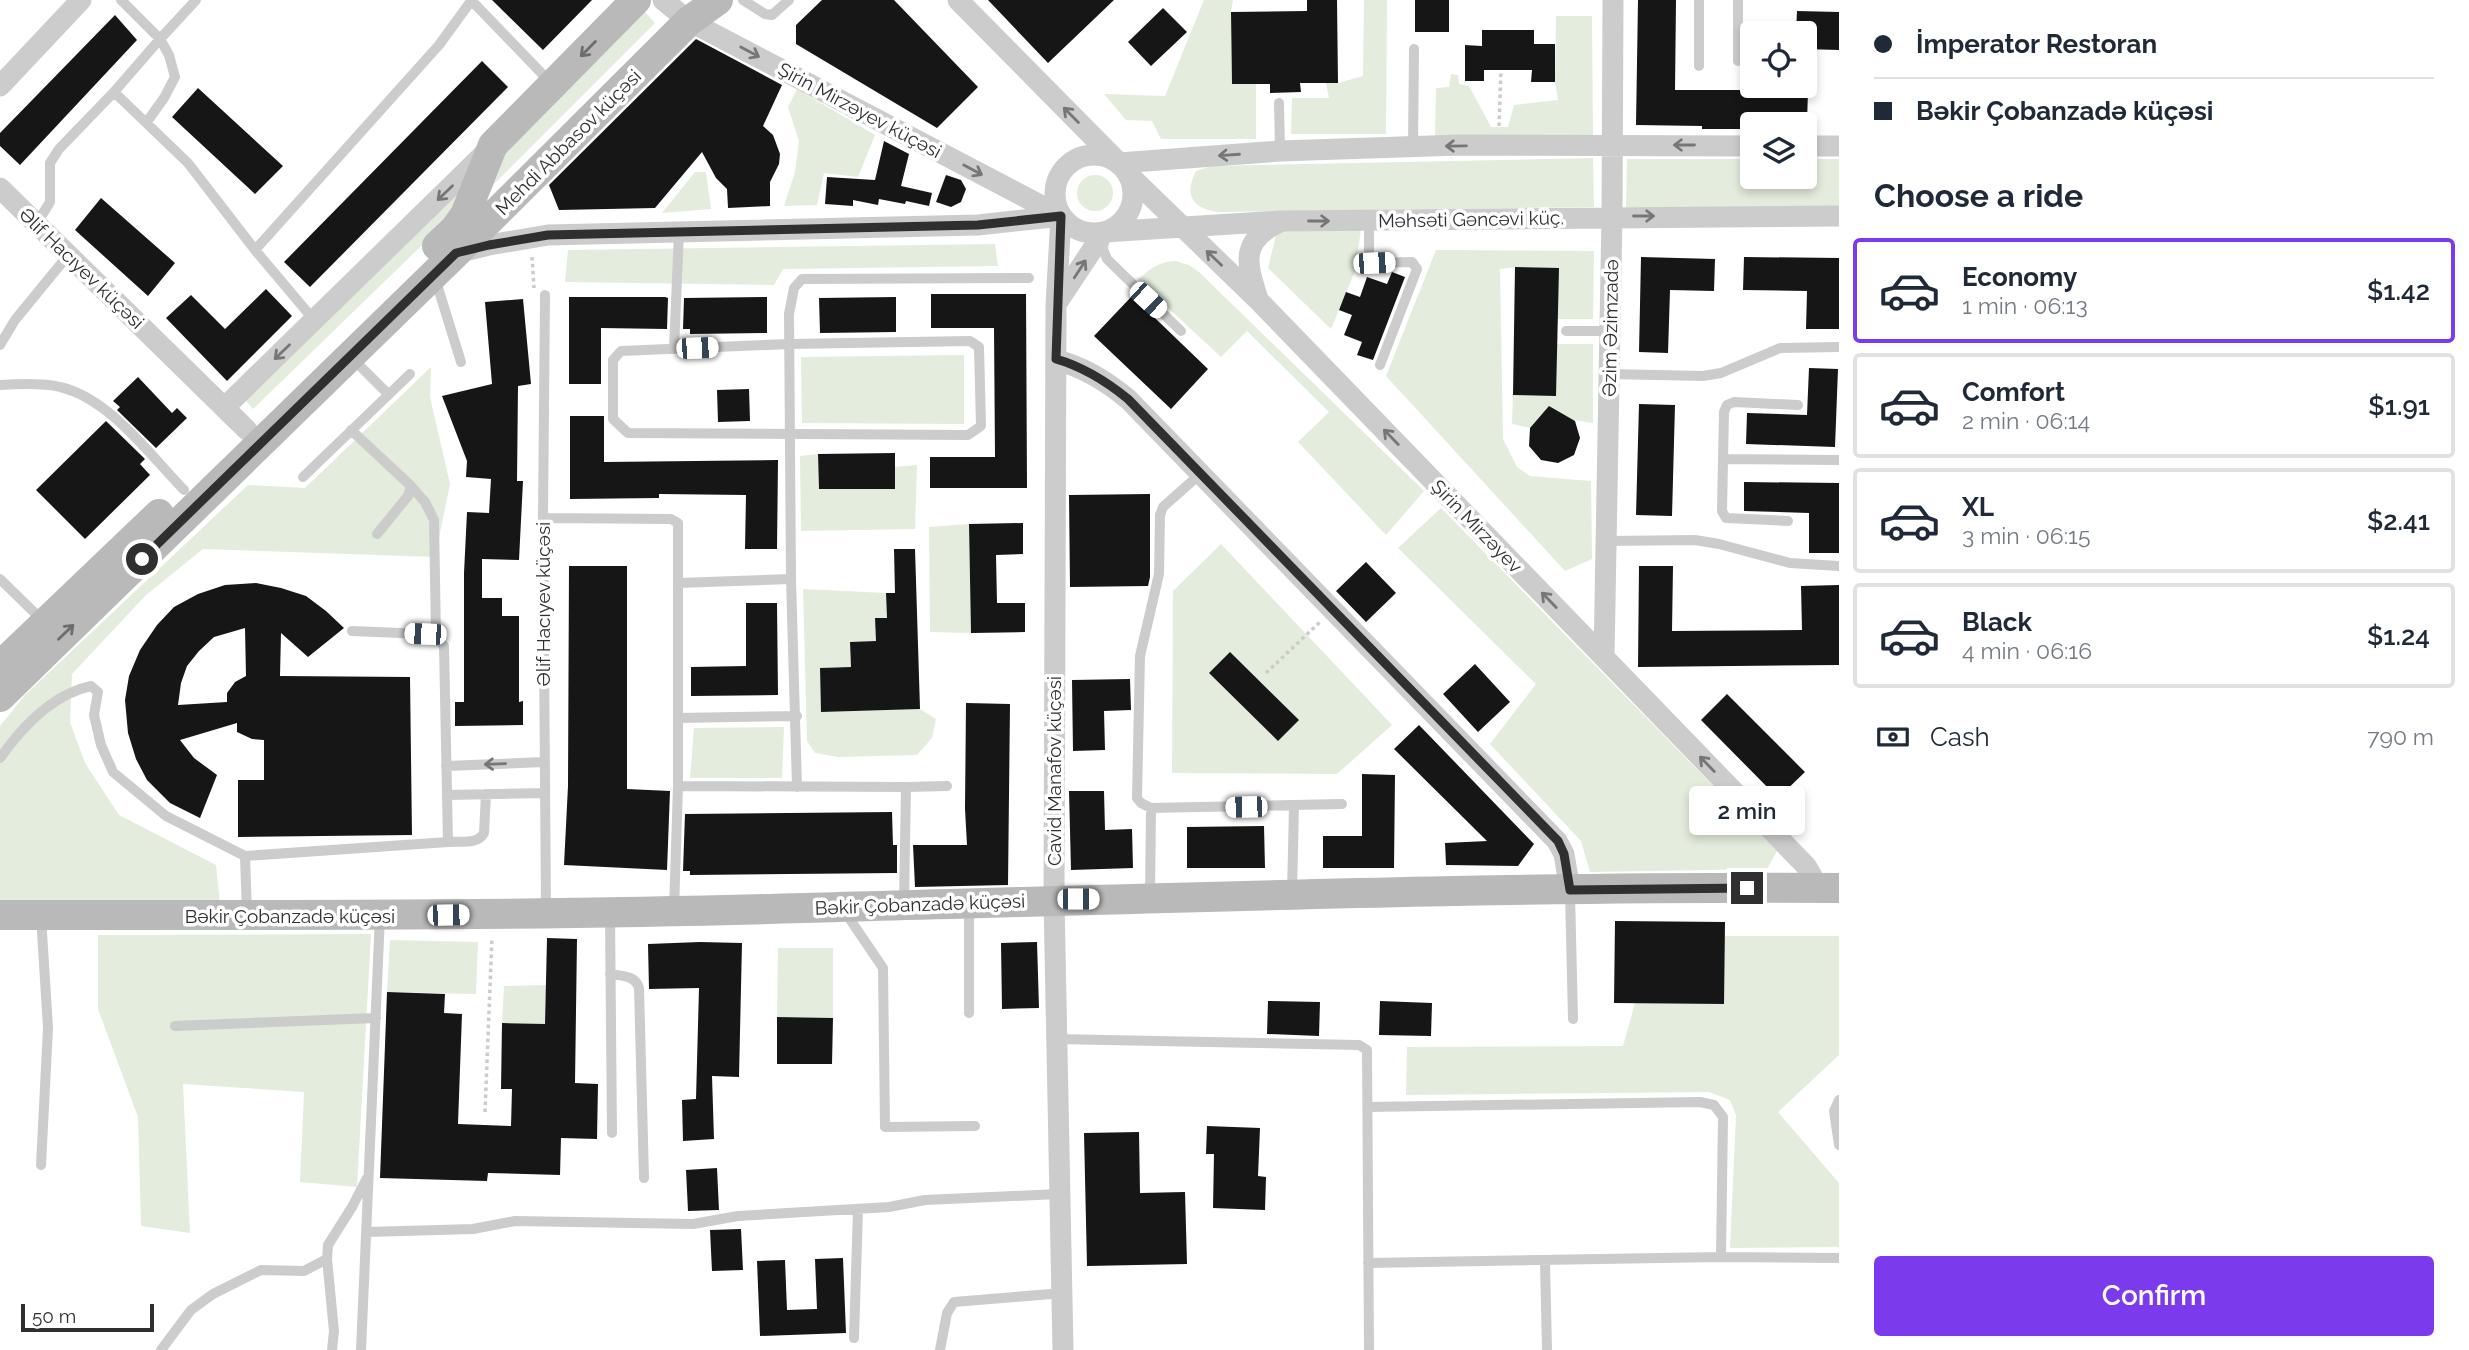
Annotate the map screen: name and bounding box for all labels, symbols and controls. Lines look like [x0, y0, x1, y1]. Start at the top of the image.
map controls [1740, 21, 1817, 189]
button: locate [1740, 21, 1817, 98]
text: İmperator Restoran [1916, 29, 2157, 59]
one-way arrow [580, 40, 597, 57]
one-way arrow [739, 46, 759, 60]
street label: Şirin Mirzəyev küçəsi [775, 58, 945, 162]
street label: Mehdi Abbasov küçəsi [491, 65, 645, 219]
text: Bəkir Çobanzadə küçəsi [1916, 96, 2213, 126]
one-way arrow [1063, 106, 1080, 123]
button: layers [1740, 112, 1817, 189]
one-way arrow [1445, 139, 1468, 152]
one-way arrow [1672, 139, 1695, 152]
one-way arrow [1218, 149, 1241, 162]
one-way arrow [962, 163, 983, 177]
text: Choose a ride [1874, 177, 2083, 214]
one-way arrow [436, 184, 453, 201]
street label: Əlif Hacıyev küçəsi [15, 203, 149, 333]
street label: Məhsəti Gəncəvi küç. [1378, 206, 1564, 232]
one-way arrow [1633, 209, 1656, 223]
one-way arrow [1307, 214, 1330, 228]
one-way arrow [1206, 249, 1223, 266]
car [1353, 252, 1396, 274]
one-way arrow [1073, 259, 1087, 279]
street label: Əzim Əzimzadə [1598, 259, 1622, 397]
icon: car [1878, 259, 1941, 322]
text: Economy [1962, 262, 2077, 292]
text: $1.42 [2367, 276, 2430, 306]
car [1126, 278, 1171, 322]
text: 1 min · 06:13 [1962, 292, 2088, 319]
car [676, 337, 719, 359]
one-way arrow [274, 343, 291, 360]
icon: car [1878, 374, 1941, 437]
text: Comfort [1962, 377, 2065, 407]
text: $1.91 [2368, 391, 2430, 421]
text: 2 min · 06:14 [1962, 407, 2090, 434]
one-way arrow [1382, 429, 1399, 446]
street label: Şirin Mirzəyev [1427, 475, 1527, 577]
icon: car [1878, 489, 1941, 552]
text: XL [1962, 492, 1994, 522]
text: $2.41 [2367, 506, 2430, 536]
street label: Əlif Hacıyev küçəsi [532, 522, 554, 686]
text: 3 min · 06:15 [1962, 522, 2090, 549]
route start [126, 543, 158, 575]
one-way arrow [1541, 592, 1558, 609]
icon: car [1878, 604, 1941, 667]
text: Black [1962, 607, 2032, 637]
text: $1.24 [2367, 621, 2430, 651]
car [404, 623, 447, 645]
one-way arrow [58, 624, 75, 641]
text: 4 min · 06:16 [1962, 637, 2092, 664]
street label: Cavid Manafov küçəsi [1043, 676, 1065, 866]
icon: cash [1874, 718, 1912, 756]
text: Cash [1930, 722, 1990, 752]
text: 790 m [2367, 723, 2434, 750]
one-way arrow [1699, 756, 1716, 773]
one-way arrow [484, 757, 507, 771]
callout: 2 min [1689, 786, 1805, 836]
car [1225, 796, 1268, 818]
text: 2 min [1718, 797, 1776, 824]
route end [1731, 872, 1763, 904]
street label: Bəkir Çobanzadə küçəsi [814, 889, 1026, 919]
car [1058, 889, 1100, 910]
car [427, 904, 470, 926]
street label: Bəkir Çobanzadə küçəsi [185, 905, 395, 927]
button: Confirm [1874, 1256, 2434, 1336]
scale bar [21, 1301, 154, 1333]
text: 50 m [32, 1305, 76, 1327]

